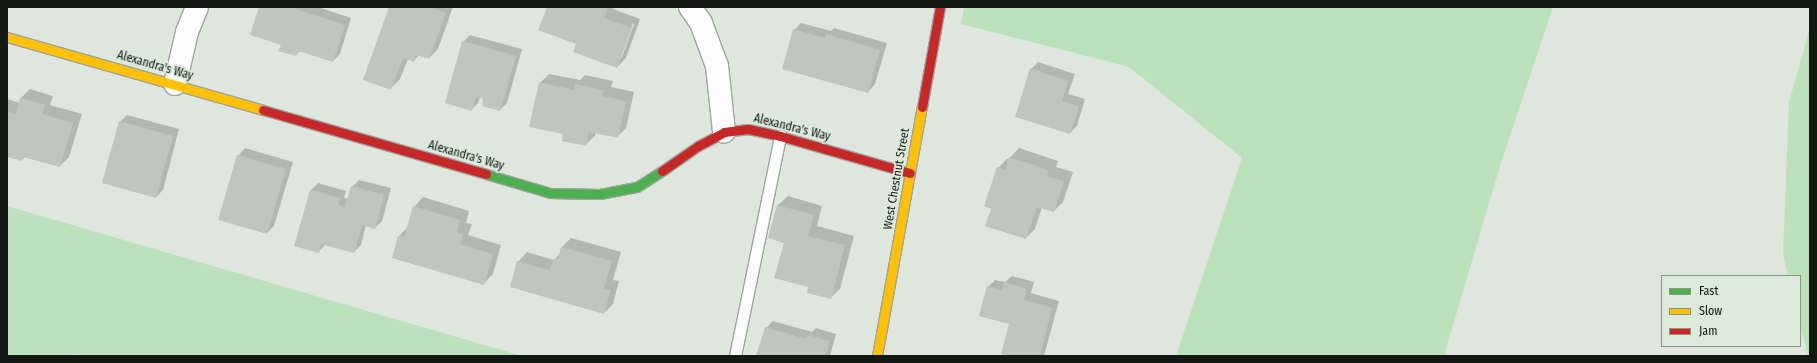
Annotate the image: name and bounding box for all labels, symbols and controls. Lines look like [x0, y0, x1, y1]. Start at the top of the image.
street label: Alexandra's Way [115, 48, 195, 84]
street label: Alexandra's Way [752, 112, 832, 144]
street label: West Chestnut Street [881, 127, 913, 231]
street label: Alexandra's Way [426, 138, 506, 174]
legend [1661, 275, 1801, 347]
text: Fast [1699, 284, 1718, 298]
text: Slow [1699, 304, 1722, 318]
text: Jam [1699, 324, 1717, 338]

